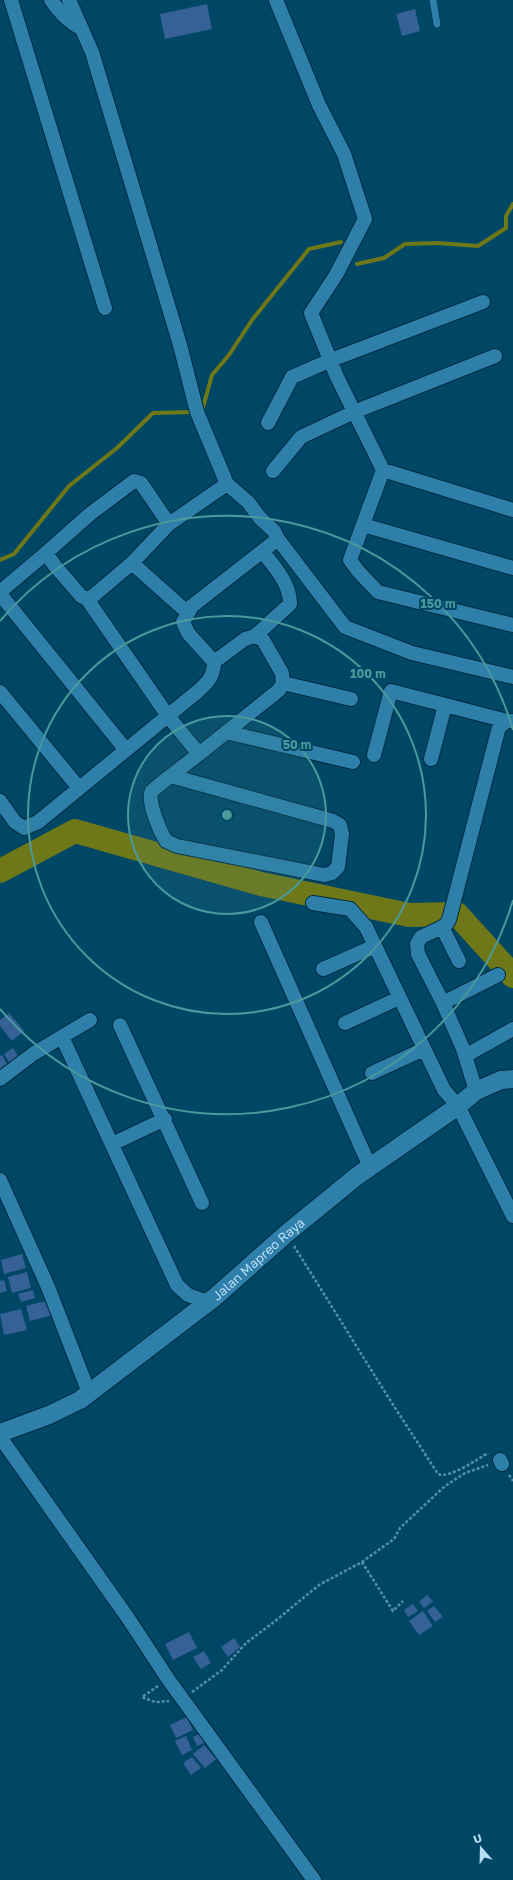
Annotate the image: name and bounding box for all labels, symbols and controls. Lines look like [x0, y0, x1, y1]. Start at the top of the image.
text: 150 m [421, 596, 455, 611]
text: 100 m [350, 666, 386, 681]
text: 50 m [283, 737, 311, 752]
centre of rings [220, 808, 234, 822]
street label: Jalan Mapreo Raya [209, 1214, 308, 1304]
north arrow [461, 1828, 501, 1868]
text: U [471, 1831, 483, 1846]

